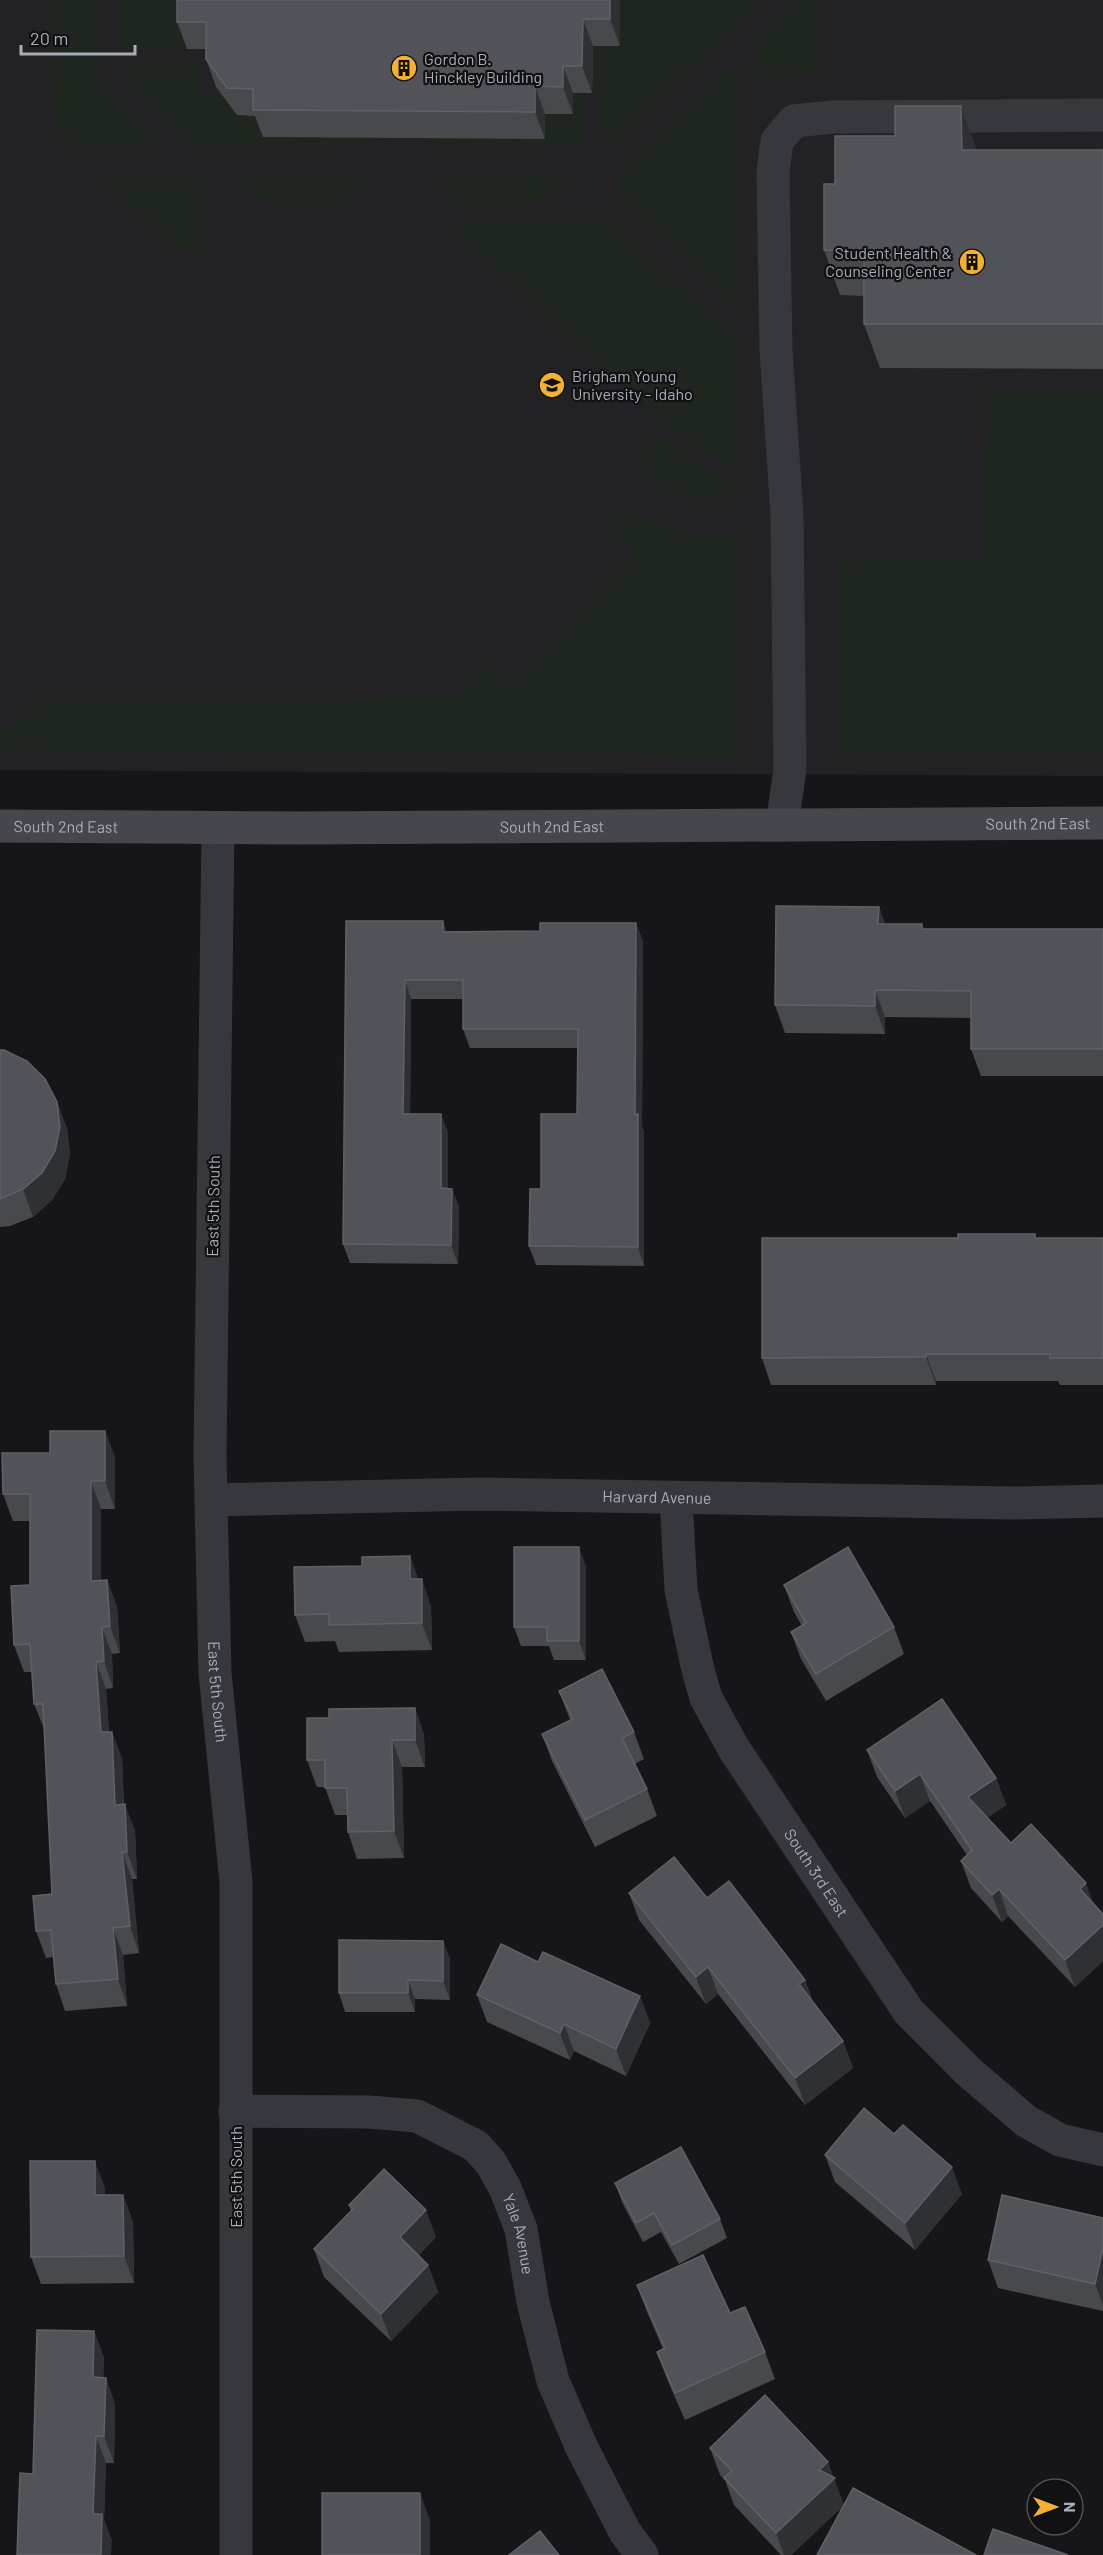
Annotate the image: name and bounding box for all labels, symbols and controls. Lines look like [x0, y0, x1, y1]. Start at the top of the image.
scale bar [21, 18, 135, 56]
text: 20 m [30, 27, 68, 49]
place label: Gordon B. Hinckley Building [424, 49, 542, 86]
building icon: Gordon B. Hinckley Building [389, 53, 419, 83]
place label: Student Health & Counseling Center [825, 243, 952, 280]
building icon: Student Health & Counseling Center [957, 247, 987, 277]
place label: Brigham Young University - Idaho [572, 366, 693, 403]
school or university icon: Brigham Young University - Idaho [537, 370, 567, 400]
street label: South 2nd East [986, 813, 1090, 833]
street label: South 2nd East [14, 816, 118, 836]
street label: South 2nd East [500, 816, 604, 836]
street label: East 5th South [202, 1155, 223, 1257]
street label: Harvard Avenue [602, 1486, 712, 1507]
street label: East 5th South [205, 1641, 232, 1743]
street label: South 3rd East [781, 1825, 853, 1920]
street label: East 5th South [226, 2126, 245, 2228]
street label: Yale Avenue [499, 2191, 538, 2276]
north arrow [1025, 2477, 1085, 2537]
text: N [1061, 2502, 1080, 2512]

